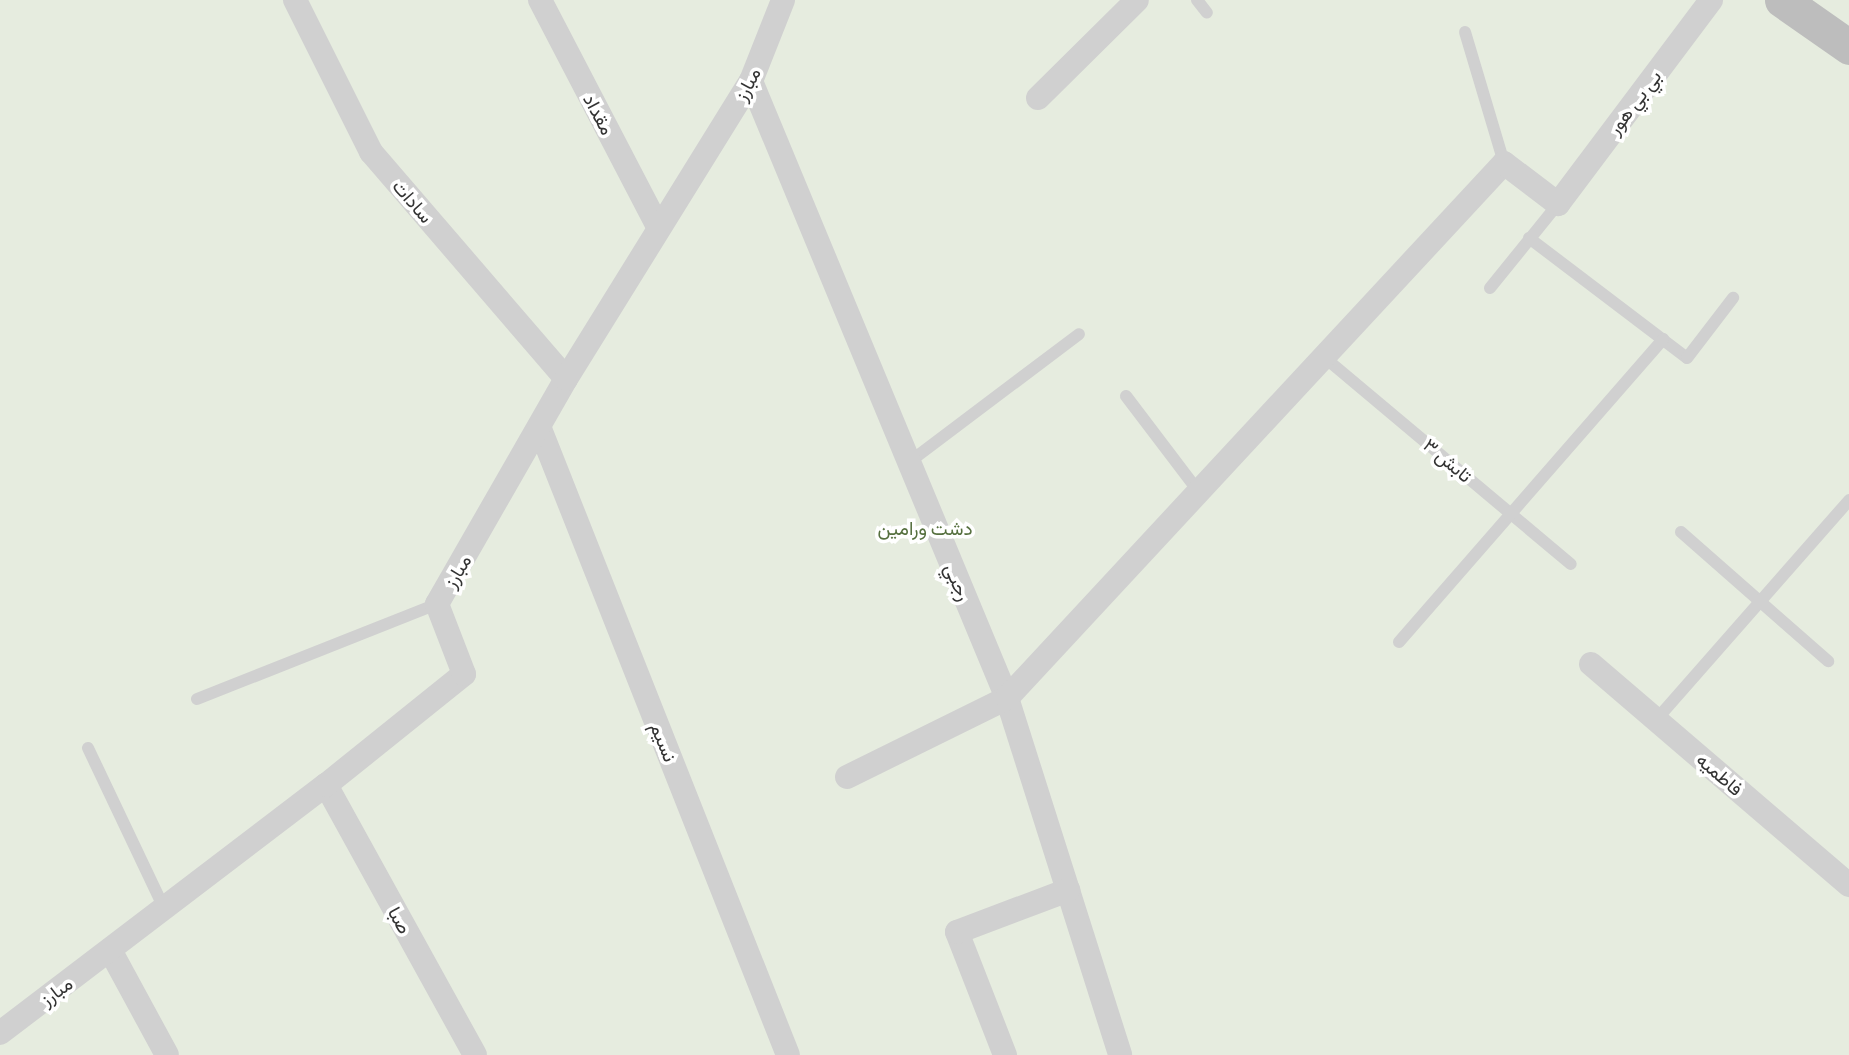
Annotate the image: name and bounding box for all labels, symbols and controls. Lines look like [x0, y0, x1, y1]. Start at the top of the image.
street label: مبارز [729, 63, 765, 105]
street label: بي بي هور [1602, 65, 1666, 139]
street label: مقداد [579, 90, 619, 138]
street label: سادات [388, 175, 438, 227]
street label: تابش ۳ [1419, 433, 1477, 487]
park label: دشت ورامین [878, 517, 972, 539]
street label: مبارز [438, 550, 476, 592]
street label: رجبي [940, 560, 976, 604]
street label: نسيم [646, 719, 682, 765]
street label: فاطميه [1692, 748, 1748, 800]
street label: صبا [383, 902, 417, 938]
street label: مبارز [35, 972, 77, 1010]

